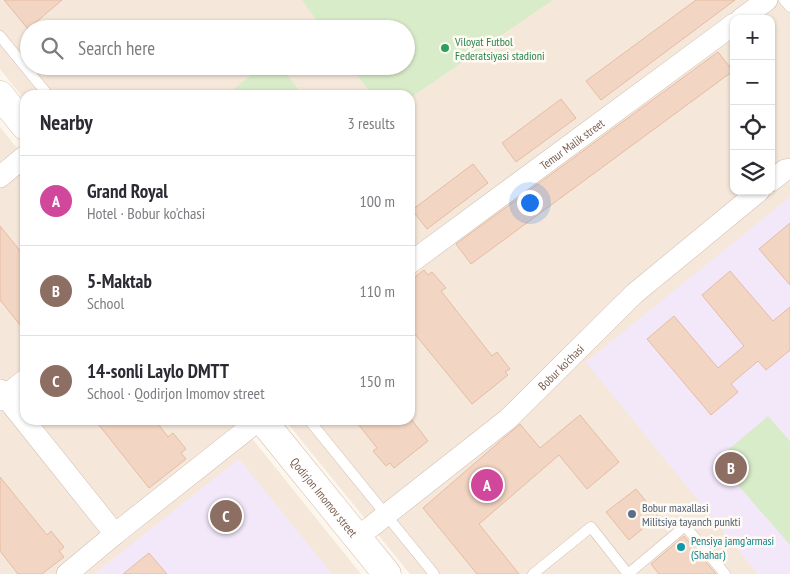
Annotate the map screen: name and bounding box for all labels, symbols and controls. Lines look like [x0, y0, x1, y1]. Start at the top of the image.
map controls [730, 15, 775, 195]
button: + [730, 15, 775, 60]
search box [20, 20, 415, 75]
icon: search [38, 34, 66, 62]
place label: Viloyat Futbol Federatsiyasi stadioni [454, 34, 545, 63]
text: Search here [78, 36, 155, 60]
marker: Viloyat Futbol Federatsiyasi stadioni [439, 42, 451, 54]
button: − [730, 60, 775, 105]
button: locate [730, 105, 775, 150]
text: Nearby [40, 109, 93, 136]
text: 3 results [348, 113, 395, 133]
street label: Temur Malik street [536, 114, 608, 172]
button: layers [730, 150, 775, 195]
text: Grand Royal [87, 179, 168, 203]
your location [517, 190, 543, 216]
text: A [52, 191, 60, 211]
text: 100 m [360, 191, 395, 211]
text: Hotel · Bobur ko'chasi [87, 203, 205, 223]
text: 5-Maktab [87, 269, 152, 293]
text: B [52, 281, 60, 301]
text: 110 m [360, 281, 395, 301]
text: School [87, 293, 124, 313]
street label: Bobur ko'chasi [535, 341, 587, 393]
text: 14-sonli Laylo DMTT [87, 359, 229, 383]
text: C [52, 371, 60, 391]
text: 150 m [360, 371, 395, 391]
text: School · Qodirjon Imomov street [87, 383, 265, 403]
pin: B [715, 449, 747, 487]
street label: Qodirjon Imomov street [288, 454, 361, 540]
pin: A [471, 466, 503, 504]
pin: C [210, 497, 242, 535]
place label: Bobur maxallasi Militsiya tayanch punkti [642, 500, 741, 529]
marker: Bobur maxallasi Militsiya tayanch punkti [626, 508, 638, 520]
place label: Pensiya jamg'armasi (Shahar) [691, 533, 774, 562]
marker: Pensiya jamg'armasi (Shahar) [675, 541, 687, 553]

